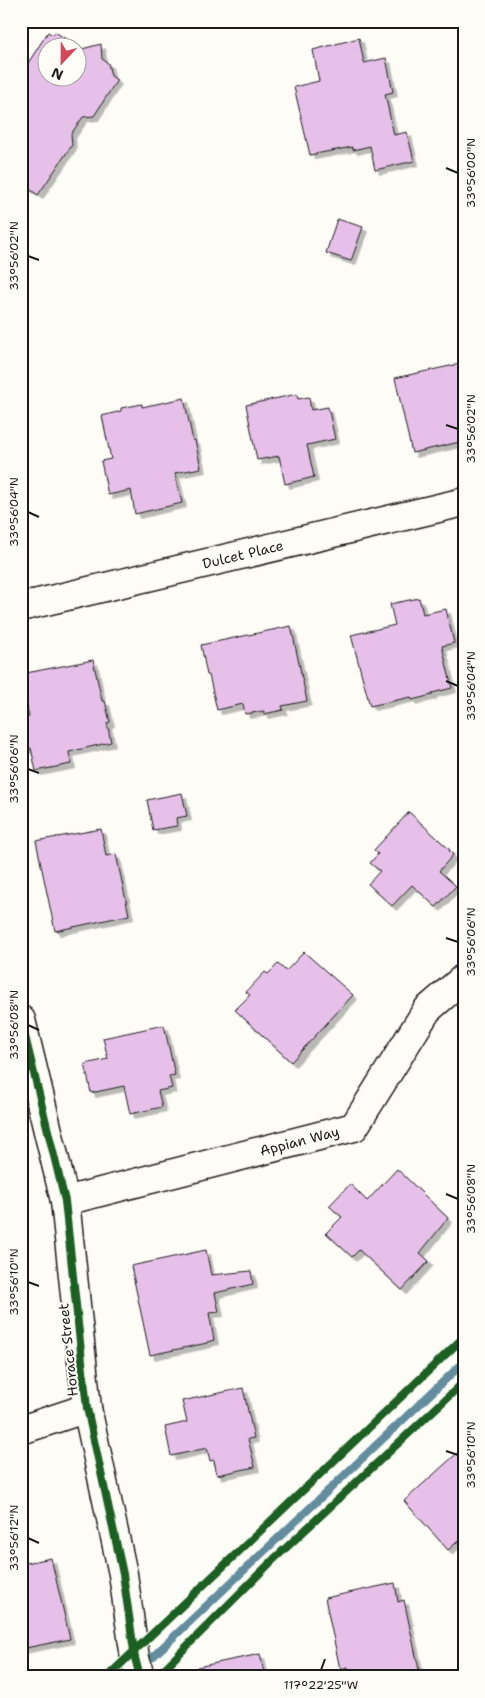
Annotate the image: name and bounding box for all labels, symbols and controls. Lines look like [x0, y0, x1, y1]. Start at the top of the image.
north arrow [38, 38, 88, 88]
text: N [49, 64, 66, 84]
text: 33°56'00"N [463, 138, 479, 208]
text: 33°56'02"N [6, 221, 22, 291]
text: 33°56'02"N [463, 394, 479, 464]
text: 33°56'04"N [6, 477, 22, 547]
street label: Dulcet Place [200, 536, 285, 573]
text: 33°56'04"N [463, 651, 479, 721]
text: 33°56'06"N [6, 734, 22, 804]
text: 33°56'06"N [463, 907, 479, 977]
text: 33°56'08"N [6, 990, 22, 1060]
street label: Appian Way [258, 1122, 341, 1160]
text: 33°56'08"N [463, 1164, 479, 1234]
text: 33°56'10"N [6, 1248, 22, 1316]
street label: Horace Street [54, 1303, 82, 1397]
text: 33°56'10"N [463, 1421, 479, 1489]
text: 33°56'12"N [6, 1505, 22, 1571]
text: 117°22'25"W [284, 1677, 358, 1693]

